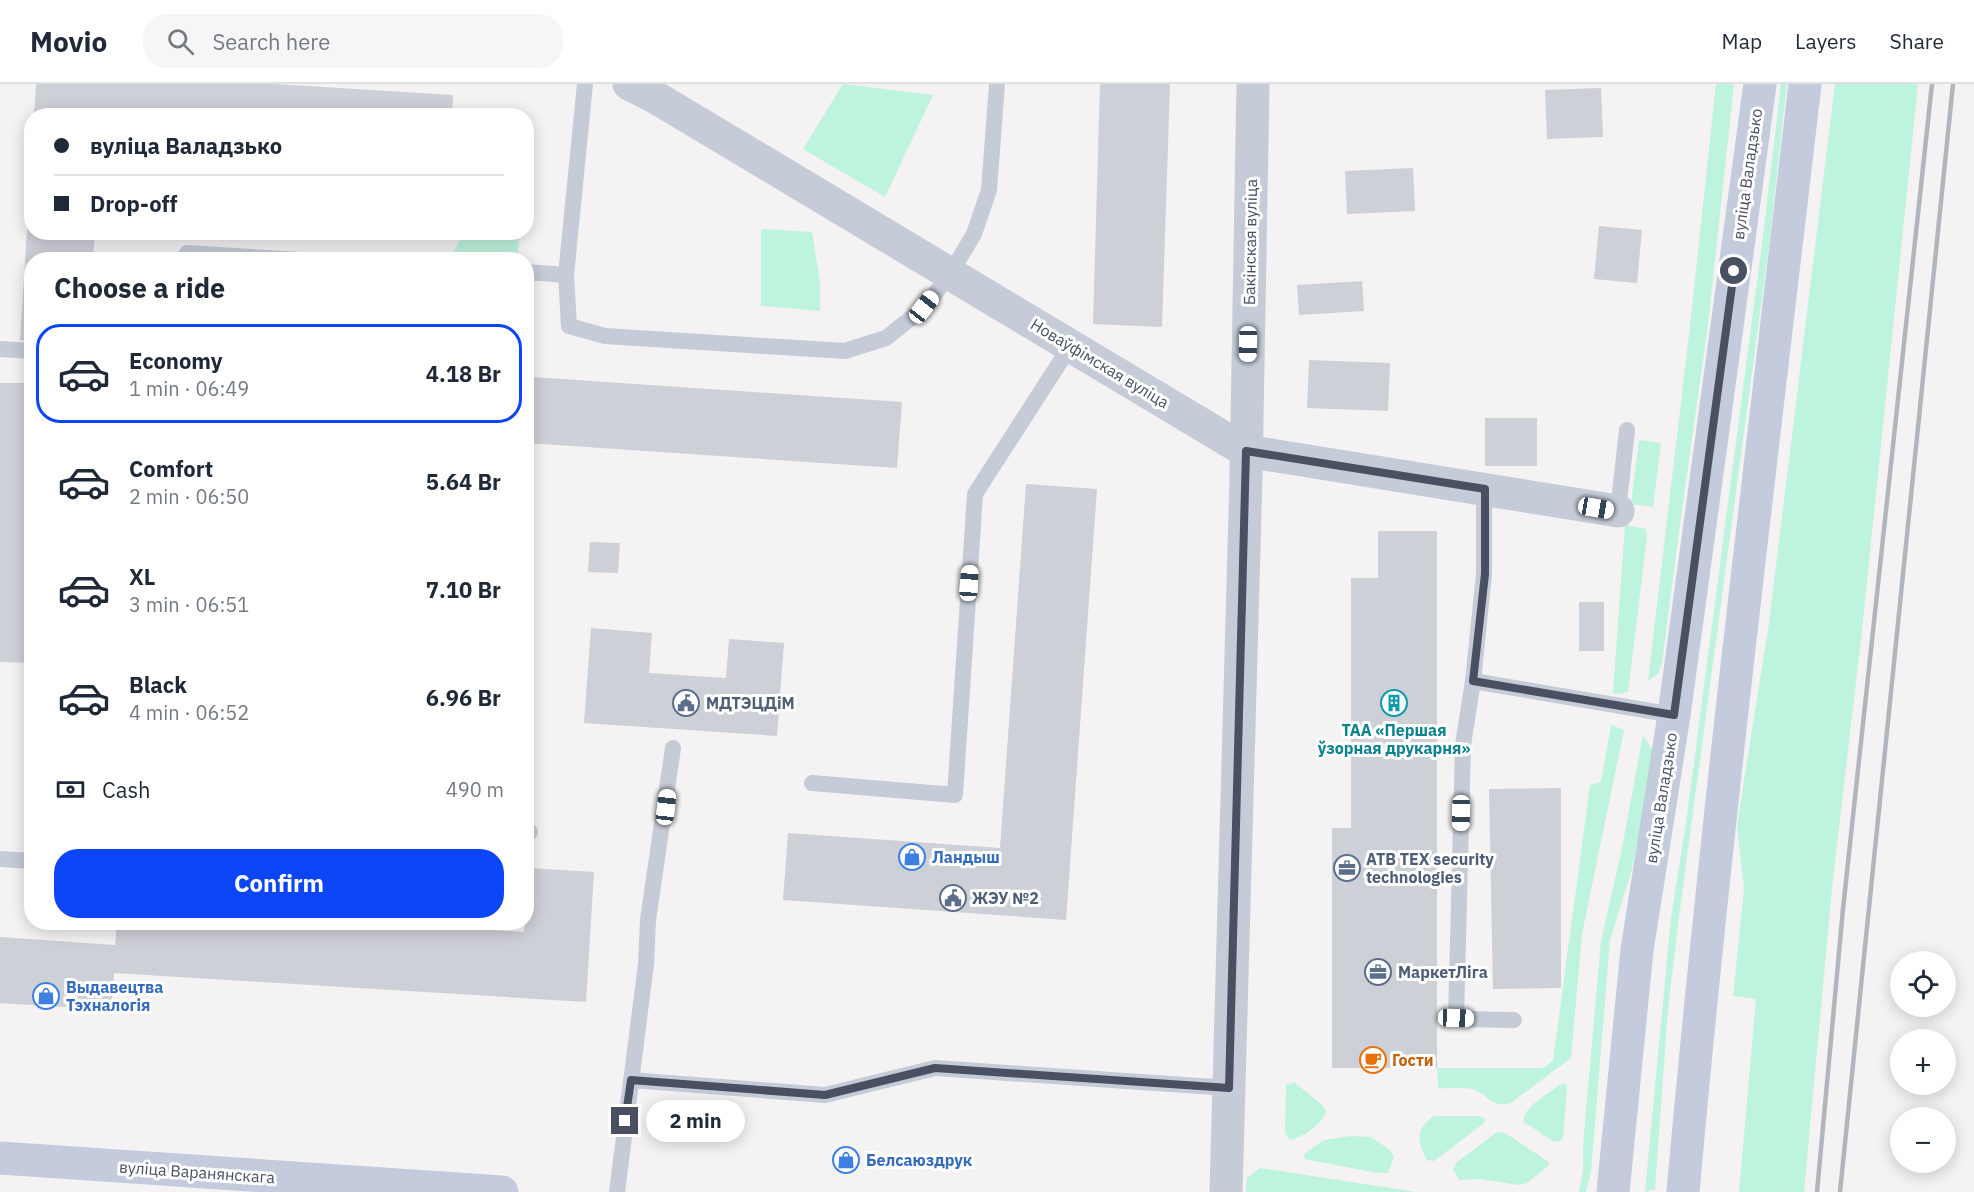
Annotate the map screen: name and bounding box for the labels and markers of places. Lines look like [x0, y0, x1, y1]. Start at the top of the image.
public building icon: МДТЭЦДіМ [671, 688, 701, 718]
building icon: ТАА «Першая ўзорная друкарня» [1379, 688, 1409, 718]
place label: МДТЭЦДіМ [706, 693, 795, 713]
place label: ТАА «Першая ўзорная друкарня» [1318, 720, 1470, 758]
shop icon: Ландыш [897, 842, 927, 872]
place label: Ландыш [932, 847, 1000, 867]
place label: ATB TEX security technologies [1366, 849, 1494, 887]
office icon: ATB TEX security technologies [1332, 853, 1362, 883]
public building icon: ЖЭУ №2 [938, 883, 968, 913]
place label: ЖЭУ №2 [972, 888, 1039, 908]
office icon: МаркетЛіга [1363, 957, 1393, 987]
place label: МаркетЛіга [1398, 962, 1488, 982]
place label: Выдавецтва Тэхналогія [66, 977, 163, 1015]
shop icon: Выдавецтва Тэхналогія [31, 981, 61, 1011]
cafe icon: Гости [1358, 1045, 1388, 1075]
place label: Гости [1392, 1050, 1434, 1070]
shop icon: Белсаюздрук [831, 1145, 861, 1175]
place label: Белсаюздрук [866, 1150, 972, 1170]

